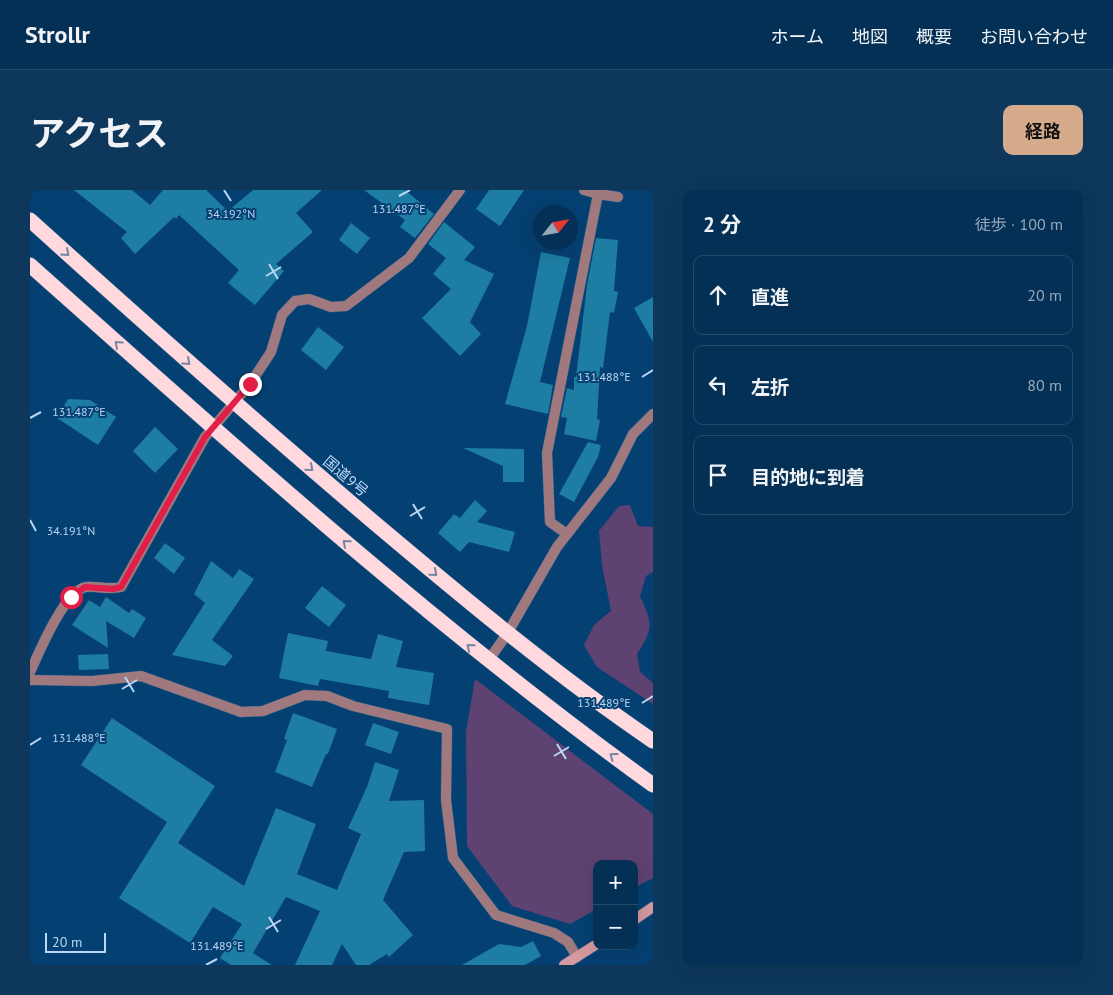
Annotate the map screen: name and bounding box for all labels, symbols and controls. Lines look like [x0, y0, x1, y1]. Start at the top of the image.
text: Strollr [25, 19, 90, 50]
text: ホーム [771, 25, 824, 48]
text: 地図 [852, 25, 888, 48]
text: 概要 [916, 25, 952, 48]
text: お問い合わせ [980, 25, 1088, 48]
button: 経路 [1003, 105, 1083, 155]
text: アクセス [30, 110, 168, 156]
text: 131.487°E [372, 201, 426, 216]
north arrow [533, 205, 578, 250]
text: 34.192°N [207, 206, 255, 221]
text: 2 分 [703, 211, 741, 238]
text: 徒歩 · 100 m [975, 214, 1063, 234]
one-way arrow [61, 247, 70, 256]
icon: ahead [704, 281, 732, 309]
text: 直進 [751, 285, 789, 309]
text: 20 m [1027, 285, 1062, 305]
one-way arrow [115, 340, 124, 349]
one-way arrow [181, 356, 190, 365]
text: 131.488°E [577, 369, 631, 384]
icon: left [704, 371, 732, 399]
route end [239, 373, 262, 396]
text: 左折 [751, 375, 789, 399]
text: 80 m [1027, 375, 1062, 395]
text: 131.487°E [52, 404, 106, 419]
street label: 国道9号 [320, 452, 372, 500]
icon: arrive [704, 461, 732, 489]
one-way arrow [304, 462, 313, 471]
text: 目的地に到着 [751, 465, 865, 489]
text: 34.191°N [47, 523, 95, 538]
one-way arrow [342, 540, 351, 549]
one-way arrow [428, 567, 437, 575]
route start [60, 586, 83, 609]
one-way arrow [467, 644, 476, 653]
text: 131.489°E [577, 695, 631, 710]
text: 131.488°E [52, 730, 106, 745]
one-way arrow [610, 753, 619, 762]
map controls [593, 860, 638, 950]
button: + [593, 860, 638, 905]
button: − [593, 905, 638, 950]
scale bar [45, 930, 106, 953]
text: 20 m [52, 933, 82, 951]
text: 131.489°E [190, 938, 244, 953]

